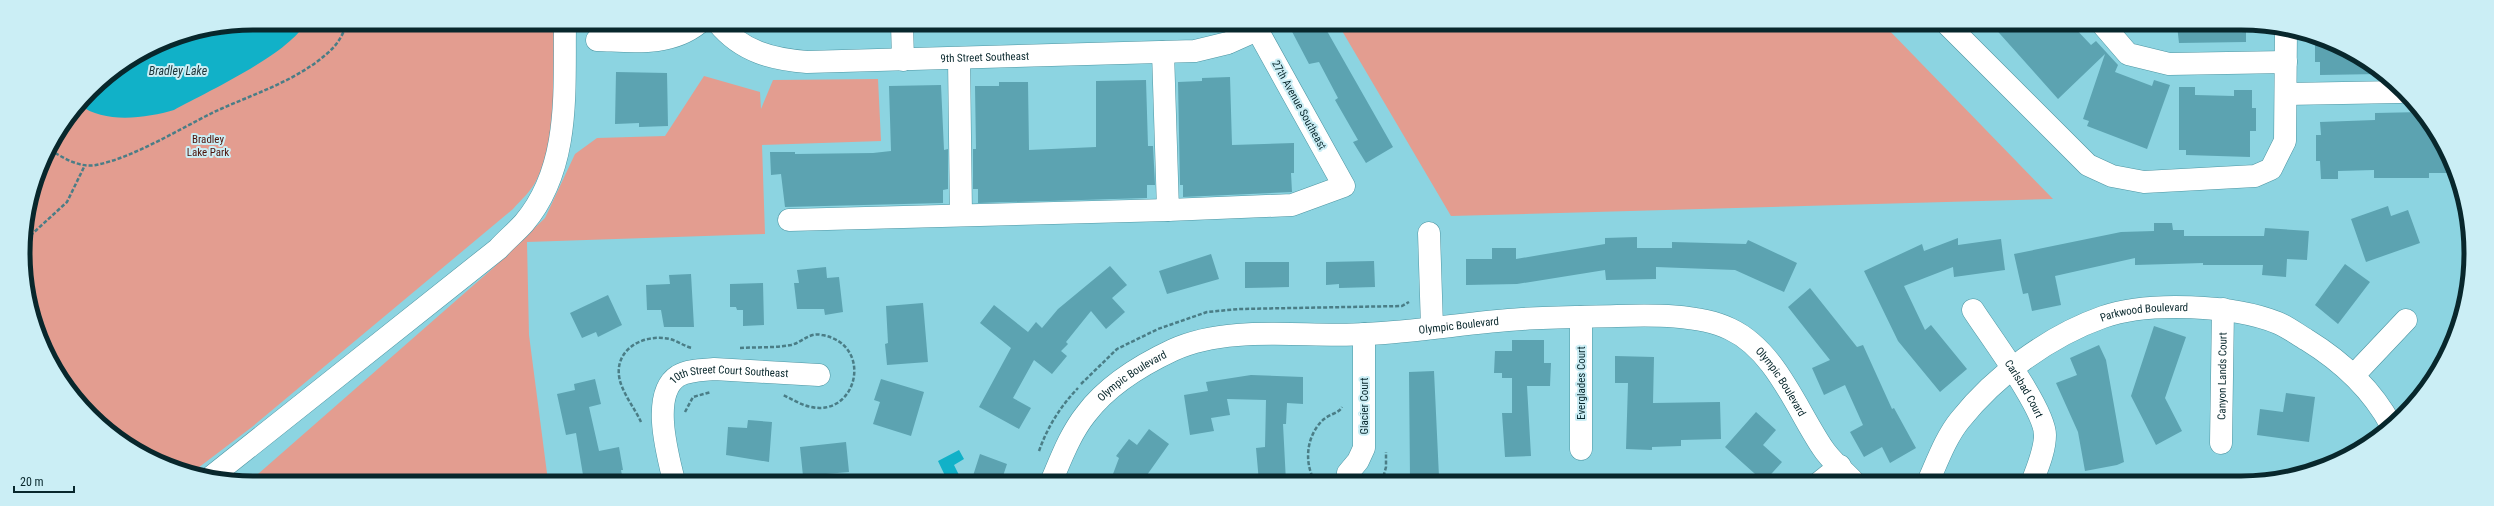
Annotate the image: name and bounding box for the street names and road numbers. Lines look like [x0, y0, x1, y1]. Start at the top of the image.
street label: 9th Street Southeast [940, 49, 1029, 65]
street label: 27th Avenue Southeast [1269, 58, 1329, 152]
street label: Parkwood Boulevard [2098, 300, 2188, 324]
street label: Olympic Boulevard [1418, 314, 1500, 336]
street label: Canyon Lands Court [2215, 332, 2229, 420]
street label: Olympic Boulevard [1753, 344, 1809, 419]
street label: Everglades Court [1575, 346, 1588, 420]
street label: Olympic Boulevard [1095, 348, 1169, 404]
street label: Carlsbad Court [2002, 357, 2046, 420]
street label: 10th Street Court Southeast [666, 362, 789, 387]
street label: Glacier Court [1358, 378, 1371, 434]

